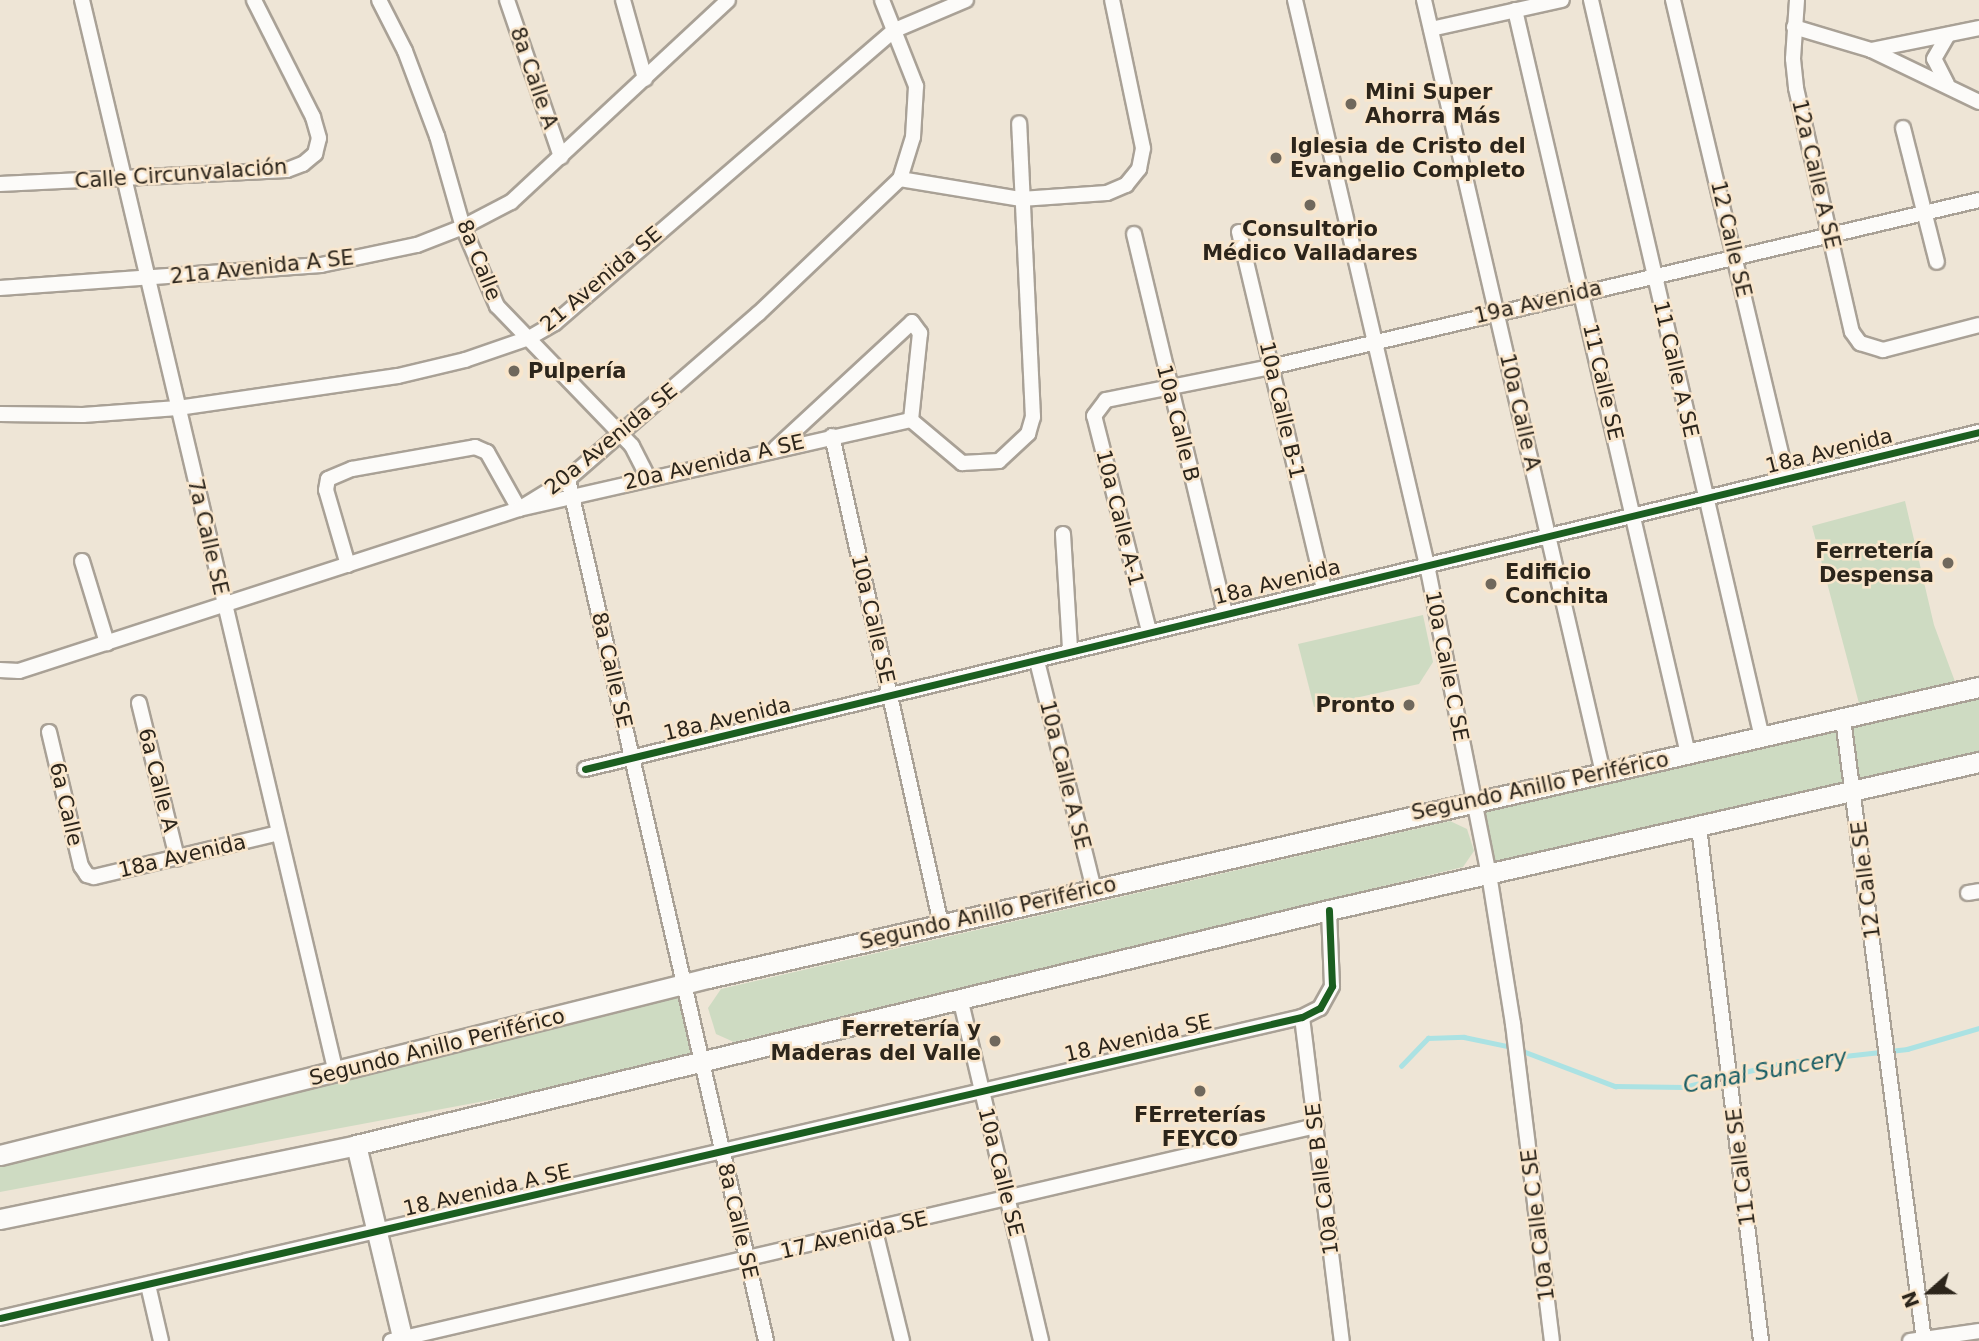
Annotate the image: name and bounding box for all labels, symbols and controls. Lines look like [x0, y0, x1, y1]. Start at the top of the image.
street label: 8a Calle A [505, 24, 563, 132]
place label: Mini Super Ahorra Más [1365, 79, 1500, 129]
marker: Mini Super Ahorra Más [1343, 96, 1359, 112]
street label: 12a Calle A SE [1787, 97, 1845, 251]
place label: Iglesia de Cristo del Evangelio Completo [1290, 133, 1526, 183]
marker: Iglesia de Cristo del Evangelio Completo [1268, 150, 1284, 166]
street label: Calle Circunvalación [74, 154, 288, 194]
street label: 12 Calle SE [1705, 178, 1757, 300]
marker: Consultorio Médico Valladares [1302, 197, 1318, 213]
street label: 8a Calle [451, 216, 507, 304]
place label: Consultorio Médico Valladares [1202, 216, 1418, 266]
street label: 21 Avenida SE [535, 221, 667, 337]
street label: 21a Avenida A SE [169, 245, 355, 289]
street label: 19a Avenida [1472, 275, 1604, 329]
street label: 11 Calle A SE [1648, 298, 1704, 440]
street label: 11 Calle SE [1577, 321, 1629, 443]
street label: 10a Calle B-1 [1254, 339, 1310, 481]
street label: 10a Calle A [1494, 351, 1546, 473]
place label: Pulpería [528, 358, 627, 384]
street label: 10a Calle B [1151, 362, 1205, 484]
marker: Pulpería [506, 363, 522, 379]
street label: 20a Avenida SE [540, 378, 682, 500]
street label: 18a Avenida [1763, 423, 1895, 479]
street label: 20a Avenida A SE [621, 429, 807, 495]
street label: 10a Calle A-1 [1091, 447, 1149, 589]
street label: 7a Calle SE [182, 477, 234, 597]
place label: Ferretería Despensa [1815, 538, 1934, 588]
street label: 10a Calle SE [846, 552, 900, 686]
street label: 18a Avenida [1211, 554, 1343, 610]
marker: Ferretería Despensa [1940, 555, 1956, 571]
place label: Edificio Conchita [1505, 559, 1609, 609]
marker: Edificio Conchita [1483, 576, 1499, 592]
street label: 10a Calle C SE [1420, 589, 1474, 743]
street label: 8a Calle SE [586, 610, 638, 730]
street label: 18a Avenida [661, 692, 793, 746]
place label: Pronto [1315, 692, 1395, 718]
marker: Pronto [1401, 697, 1417, 713]
street label: 10a Calle A SE [1034, 698, 1096, 852]
street label: 6a Calle A [133, 725, 183, 835]
street label: Segundo Anillo Periférico [1409, 746, 1671, 826]
street label: 6a Calle [44, 760, 88, 848]
street label: 12 Calle SE [1846, 820, 1886, 940]
street label: 18a Avenida [116, 829, 248, 883]
street label: Segundo Anillo Periférico [857, 871, 1119, 955]
street label: Segundo Anillo Periférico [307, 1003, 567, 1091]
street label: 18 Avenida SE [1062, 1009, 1214, 1067]
place label: Ferretería y Maderas del Valle [771, 1016, 981, 1066]
marker: Ferretería y Maderas del Valle [987, 1033, 1003, 1049]
water label: Canal Suncery [1681, 1043, 1849, 1099]
marker: FErreterías FEYCO [1192, 1083, 1208, 1099]
place label: FErreterías FEYCO [1134, 1102, 1266, 1152]
street label: 10a Calle B SE [1300, 1102, 1344, 1256]
street label: 10a Calle SE [973, 1105, 1029, 1239]
street label: 11 Calle SE [1721, 1107, 1761, 1227]
street label: 10a Calle C SE [1516, 1148, 1560, 1302]
street label: 18 Avenida A SE [401, 1158, 573, 1222]
street label: 8a Calle SE [712, 1161, 764, 1281]
street label: 17 Avenida SE [778, 1206, 930, 1264]
north arrow [1895, 1257, 1965, 1327]
text: N [1897, 1288, 1924, 1311]

